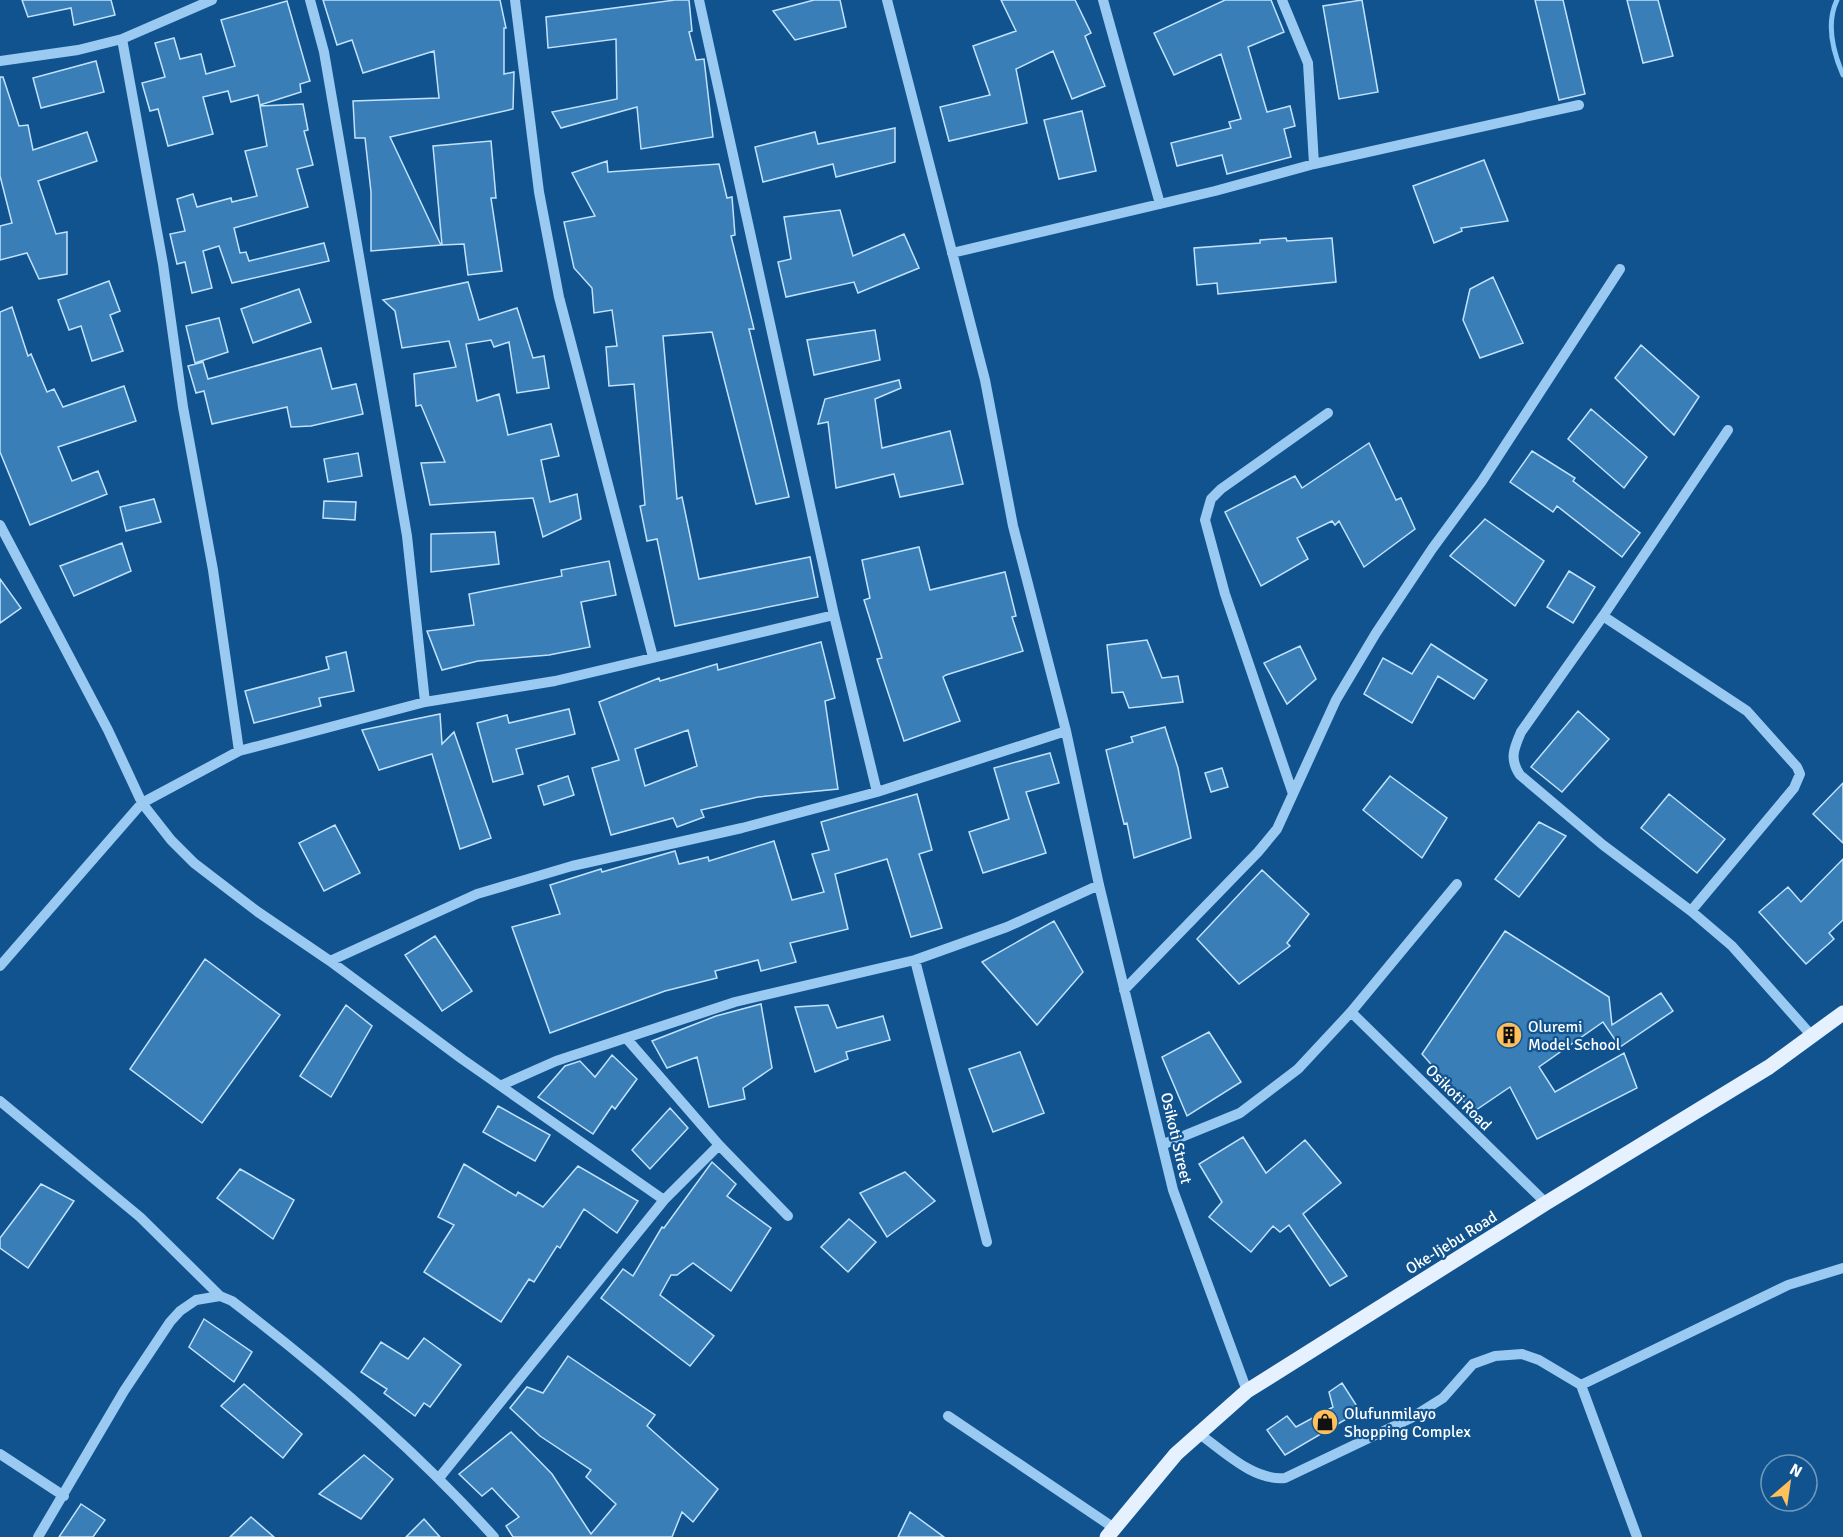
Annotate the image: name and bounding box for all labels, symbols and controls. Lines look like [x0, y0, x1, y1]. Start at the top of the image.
place label: Oluremi Model School [1528, 1017, 1621, 1055]
building icon: Oluremi Model School [1494, 1020, 1524, 1050]
street label: Osikoti Road [1421, 1060, 1496, 1135]
street label: Osikoti Street [1156, 1091, 1196, 1186]
street label: Oke-Ijebu Road [1402, 1207, 1501, 1279]
place label: Olufunmilayo Shopping Complex [1344, 1404, 1472, 1442]
shop icon: Olufunmilayo Shopping Complex [1310, 1407, 1340, 1437]
north arrow [1759, 1453, 1819, 1513]
text: N [1786, 1459, 1806, 1482]

